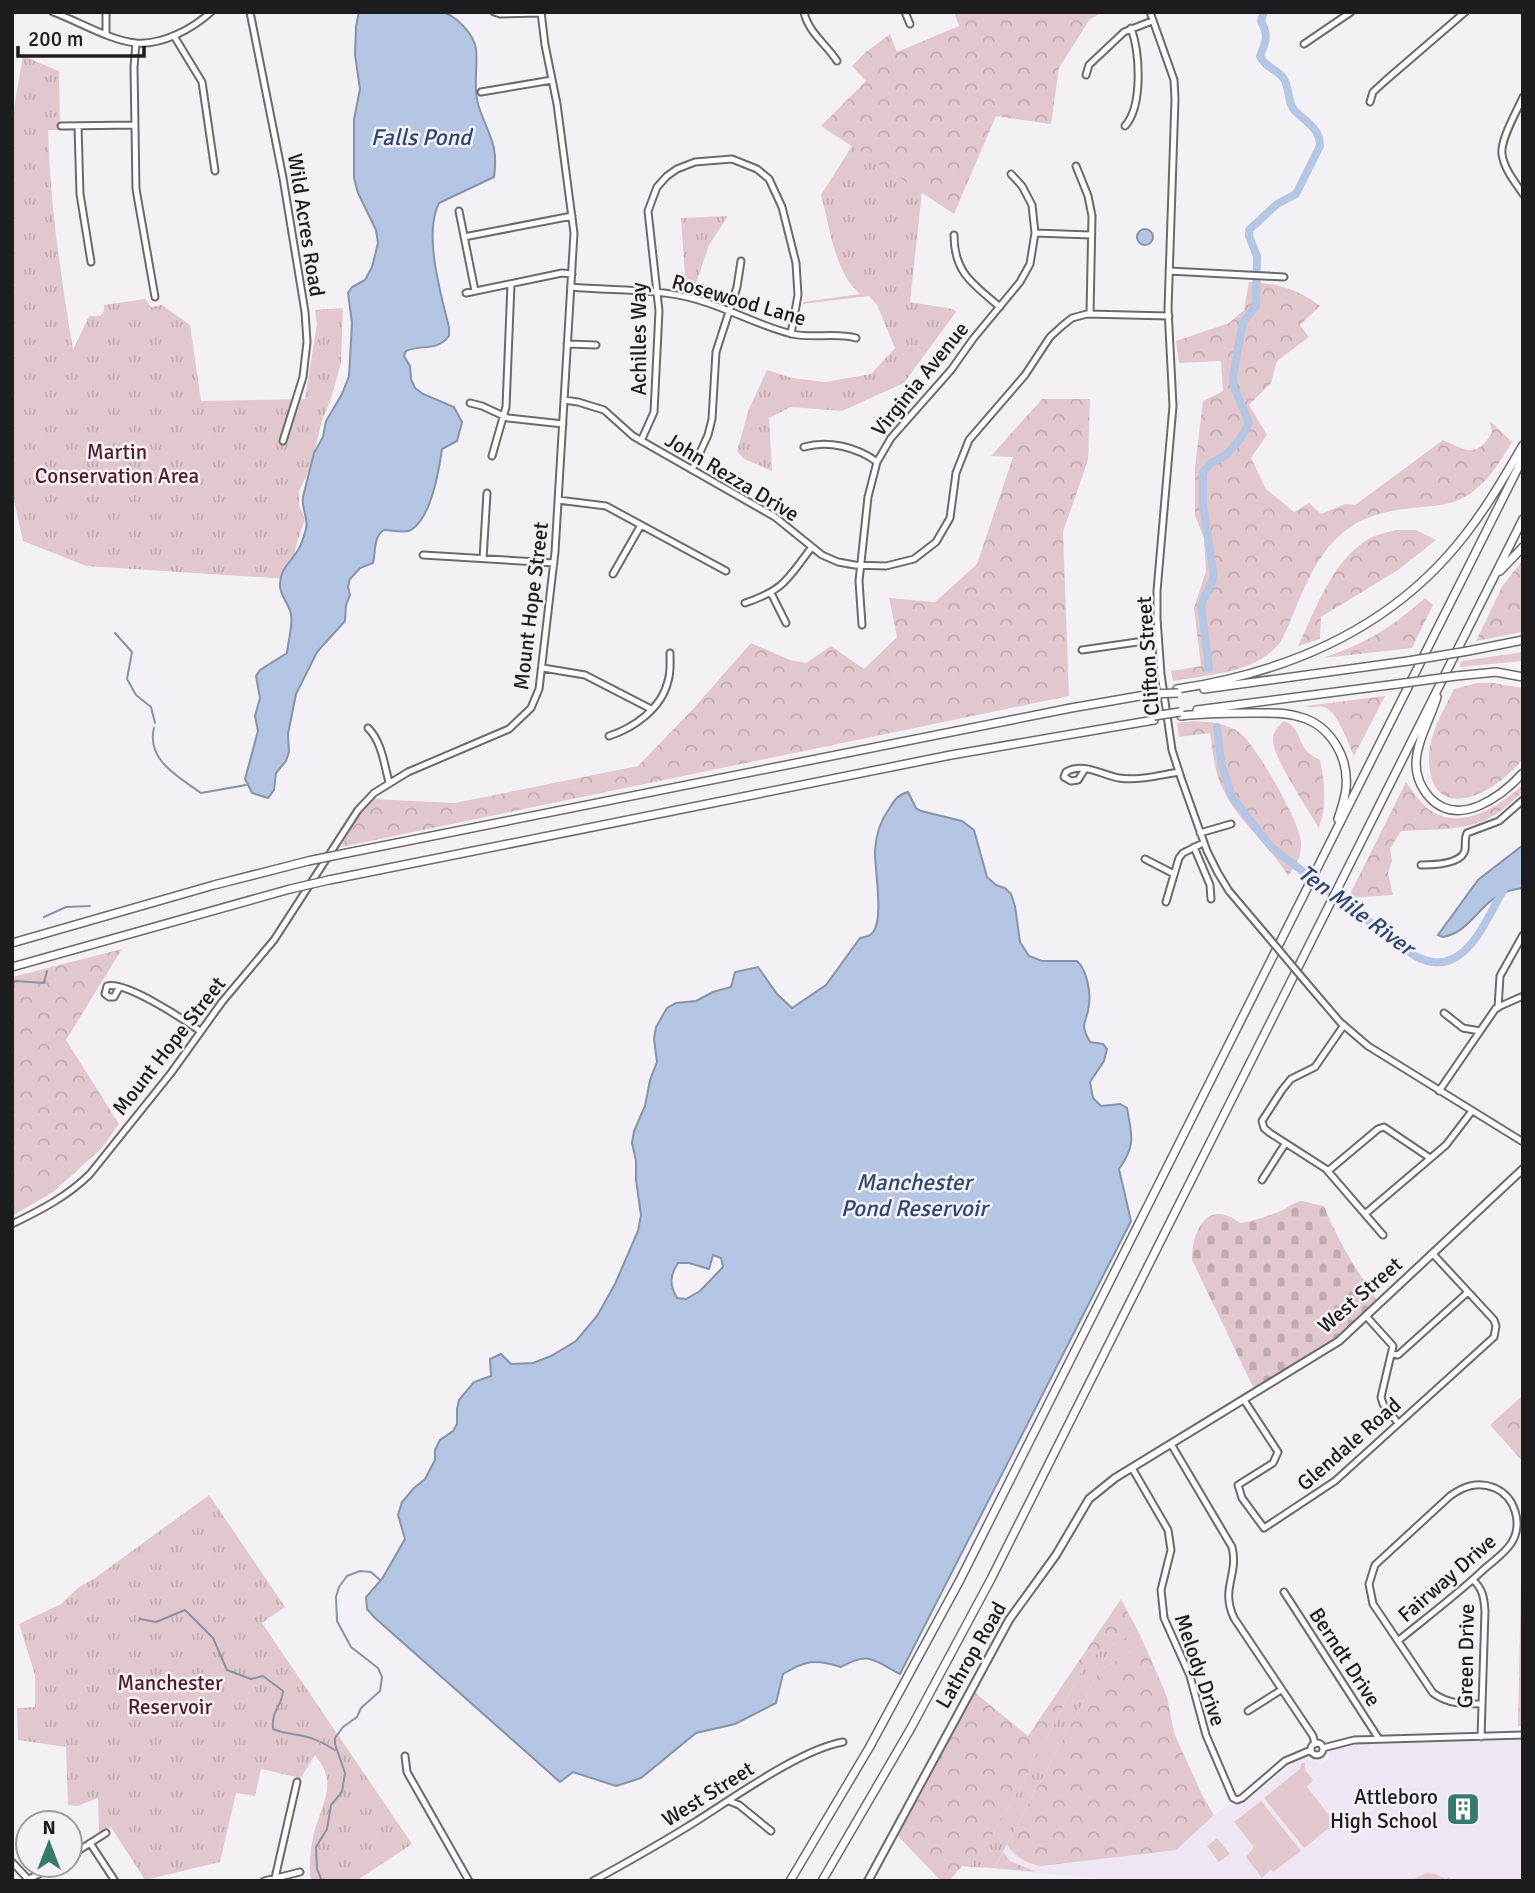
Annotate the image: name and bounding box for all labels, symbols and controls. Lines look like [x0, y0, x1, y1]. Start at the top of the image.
scale bar [18, 14, 144, 58]
text: 200 m [28, 26, 83, 52]
water label: Falls Pond [371, 123, 474, 152]
street label: Wild Acres Road [282, 152, 330, 298]
street label: Rosewood Lane [669, 268, 809, 332]
street label: Achilles Way [626, 282, 652, 396]
street label: Virginia Avenue [866, 316, 974, 442]
street label: John Rezza Drive [660, 427, 804, 527]
park label: Martin Conservation Area [35, 439, 199, 489]
street label: Mount Hope Street [508, 521, 554, 691]
street label: Clifton Street [1131, 595, 1165, 717]
water label: Ten Mile River [1292, 858, 1423, 964]
street label: Mount Hope Street [107, 971, 231, 1121]
water label: Manchester Pond Reservoir [841, 1168, 991, 1223]
street label: West Street [1312, 1251, 1408, 1339]
street label: Glendale Road [1292, 1392, 1406, 1496]
street label: Fairway Drive [1393, 1528, 1501, 1628]
street label: Lathrop Road [930, 1597, 1012, 1713]
street label: Berndt Drive [1303, 1603, 1387, 1711]
street label: Green Drive [1452, 1603, 1480, 1709]
street label: Melody Drive [1169, 1611, 1231, 1729]
park label: Manchester Reservoir [117, 1670, 223, 1720]
street label: West Street [657, 1756, 759, 1832]
place label: Attleboro High School [1330, 1784, 1438, 1834]
building icon: Attleboro High School [1444, 1790, 1482, 1828]
north arrow [14, 1809, 84, 1879]
text: N [42, 1816, 56, 1840]

